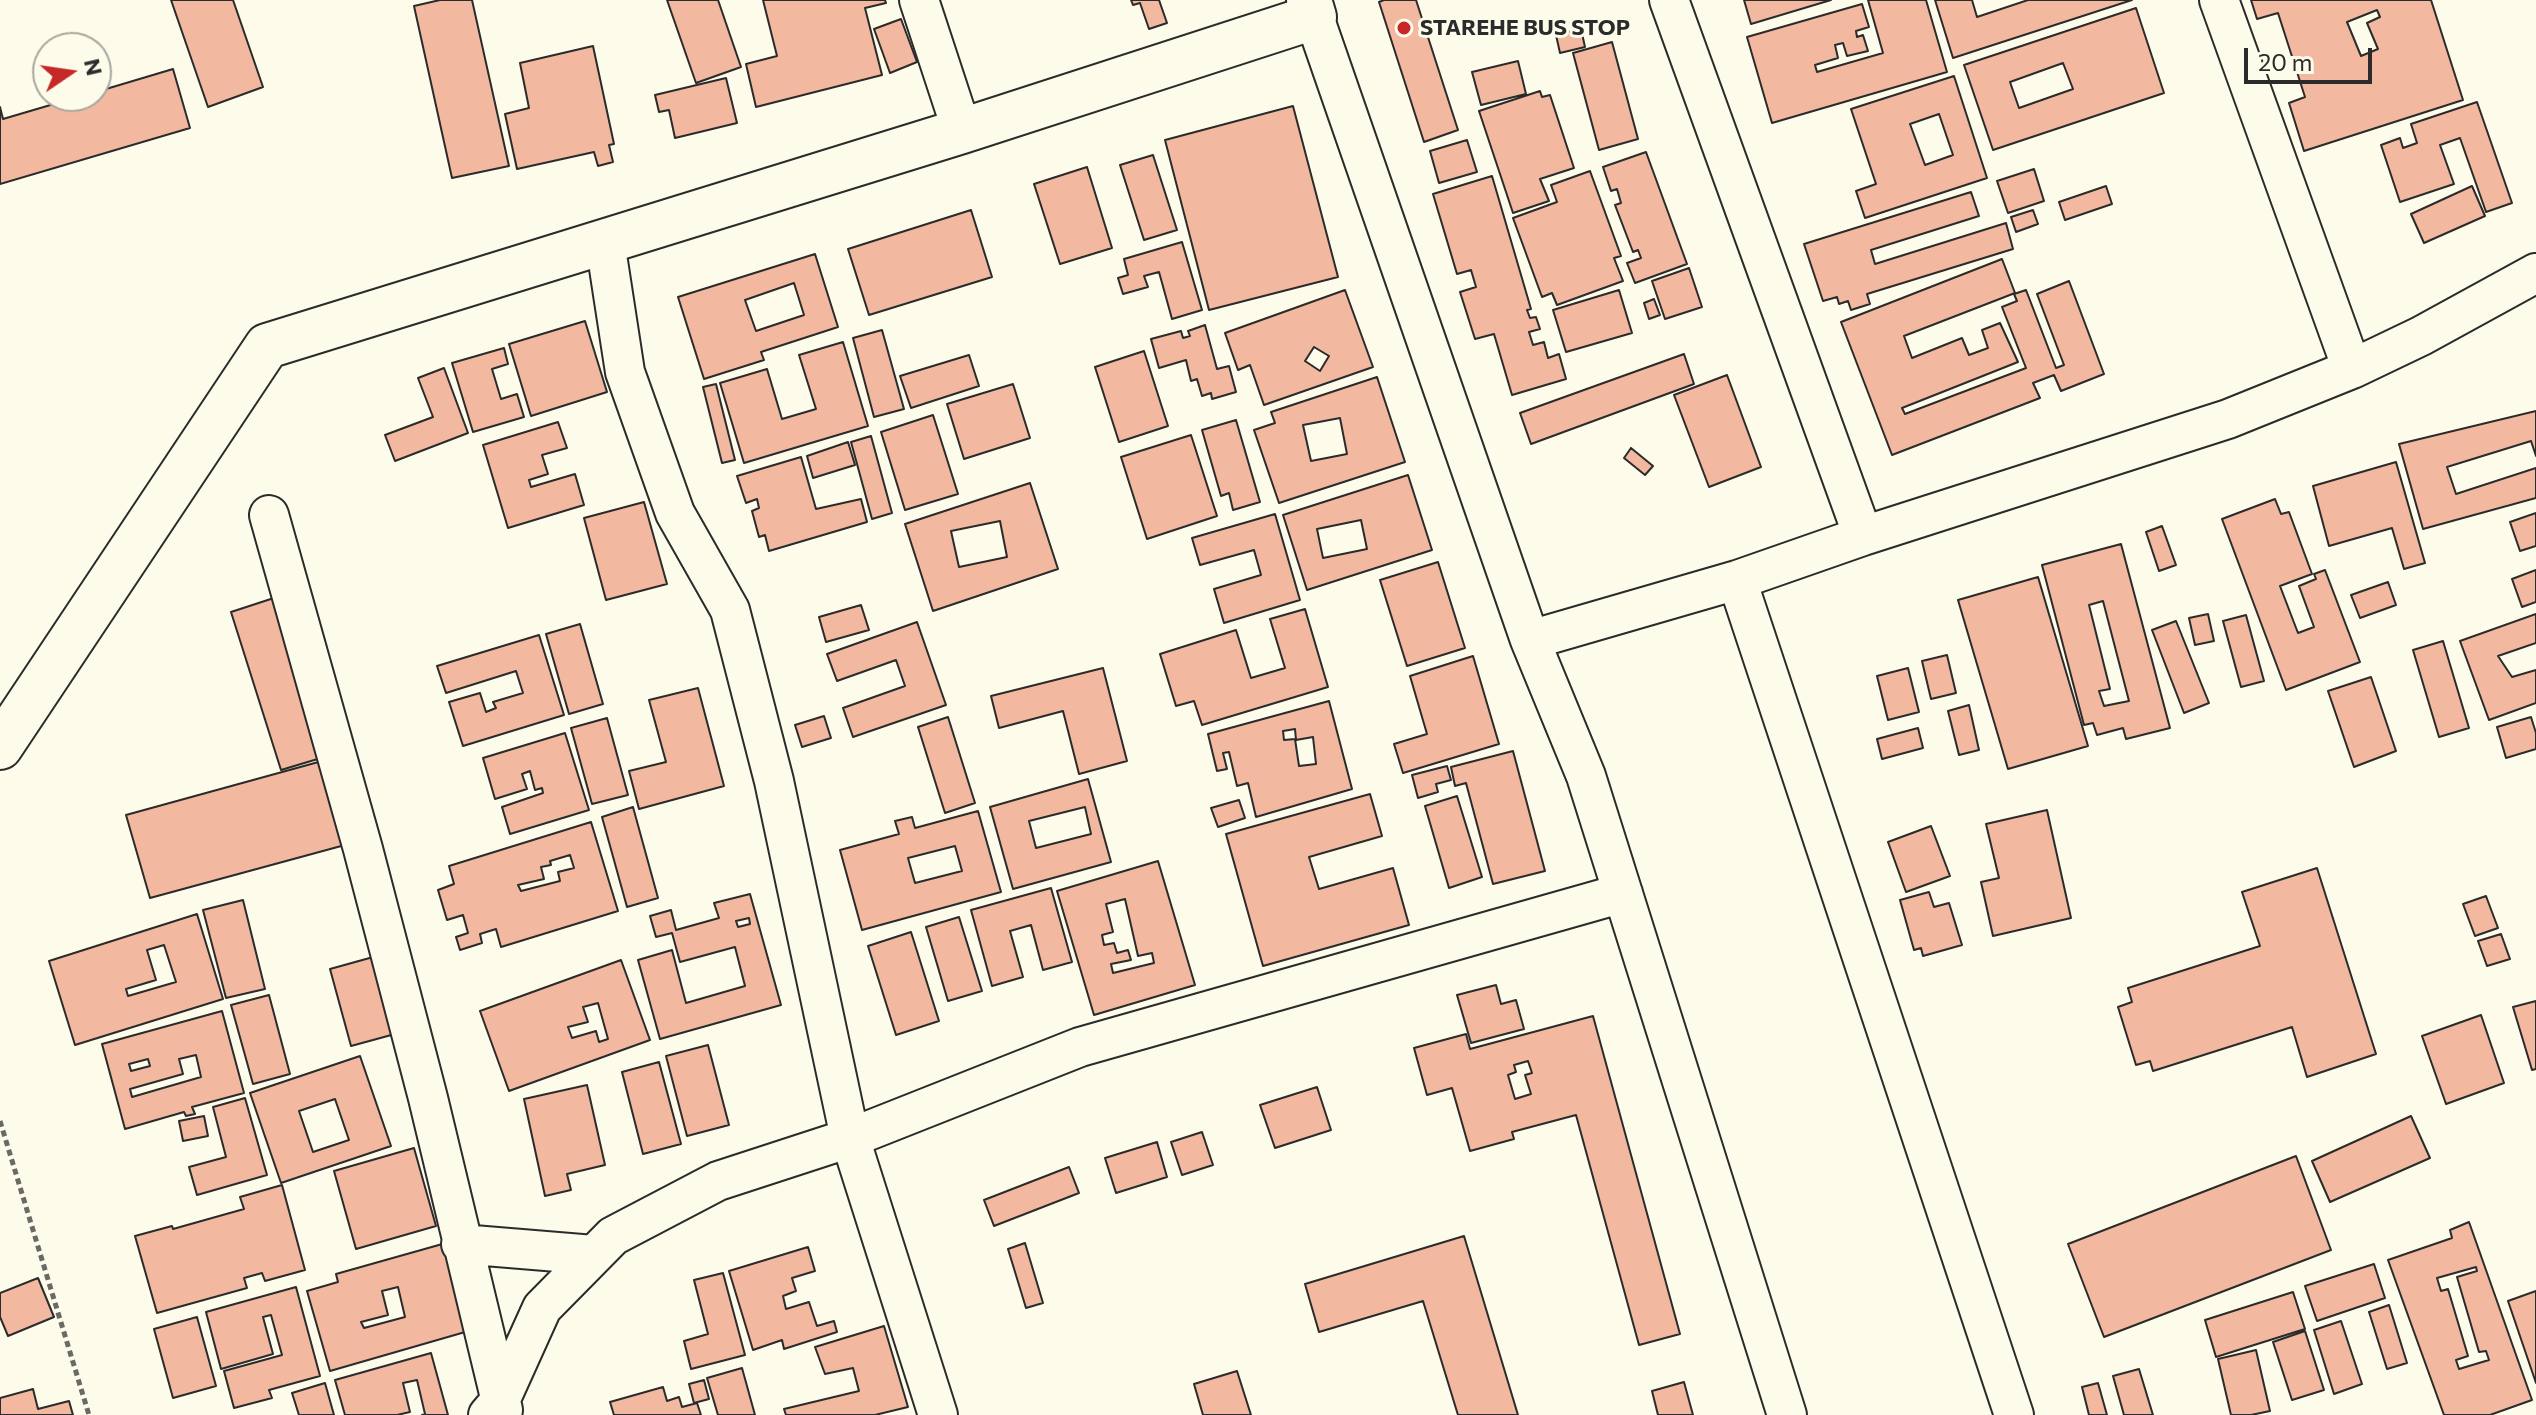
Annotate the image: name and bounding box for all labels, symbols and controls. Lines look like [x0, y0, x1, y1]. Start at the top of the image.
place label: STAREHE BUS STOP [1420, 15, 1630, 41]
marker: STAREHE BUS STOP [1395, 19, 1413, 37]
north arrow [32, 32, 112, 112]
scale bar [2248, 32, 2376, 82]
text: 20 m [2258, 47, 2312, 76]
text: N [79, 56, 109, 78]

